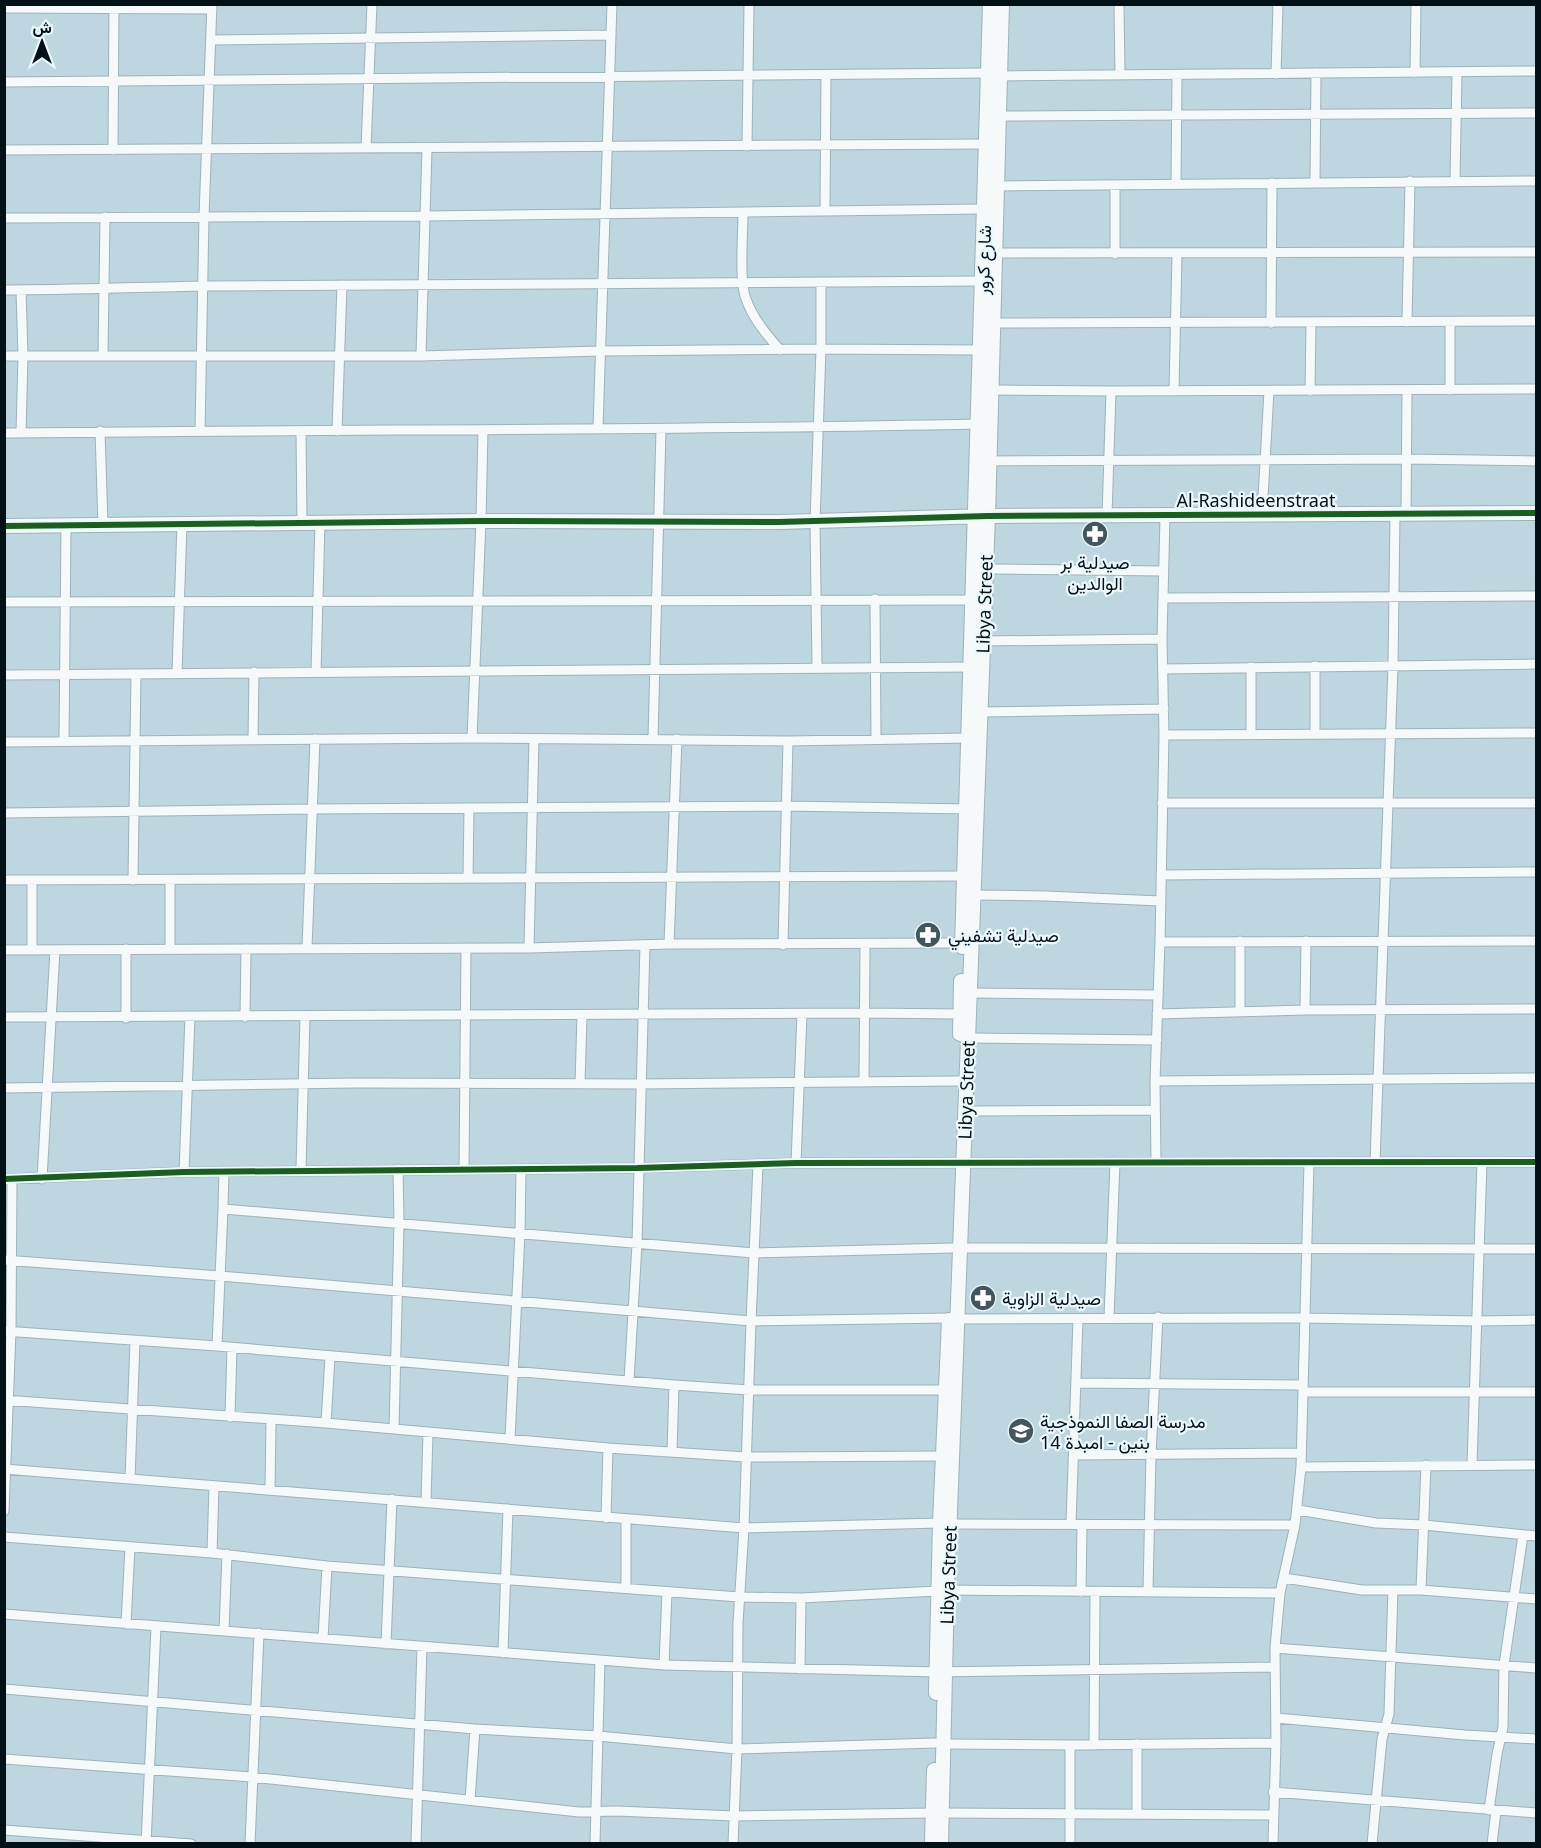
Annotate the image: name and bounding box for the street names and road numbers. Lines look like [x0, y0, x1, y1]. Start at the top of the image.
street label: شارع كرور [970, 225, 997, 296]
street label: Al-Rashideenstraat [1176, 488, 1336, 512]
street label: Libya Street [970, 554, 998, 654]
street label: Libya Street [952, 1040, 980, 1140]
street label: Libya Street [934, 1525, 962, 1625]

